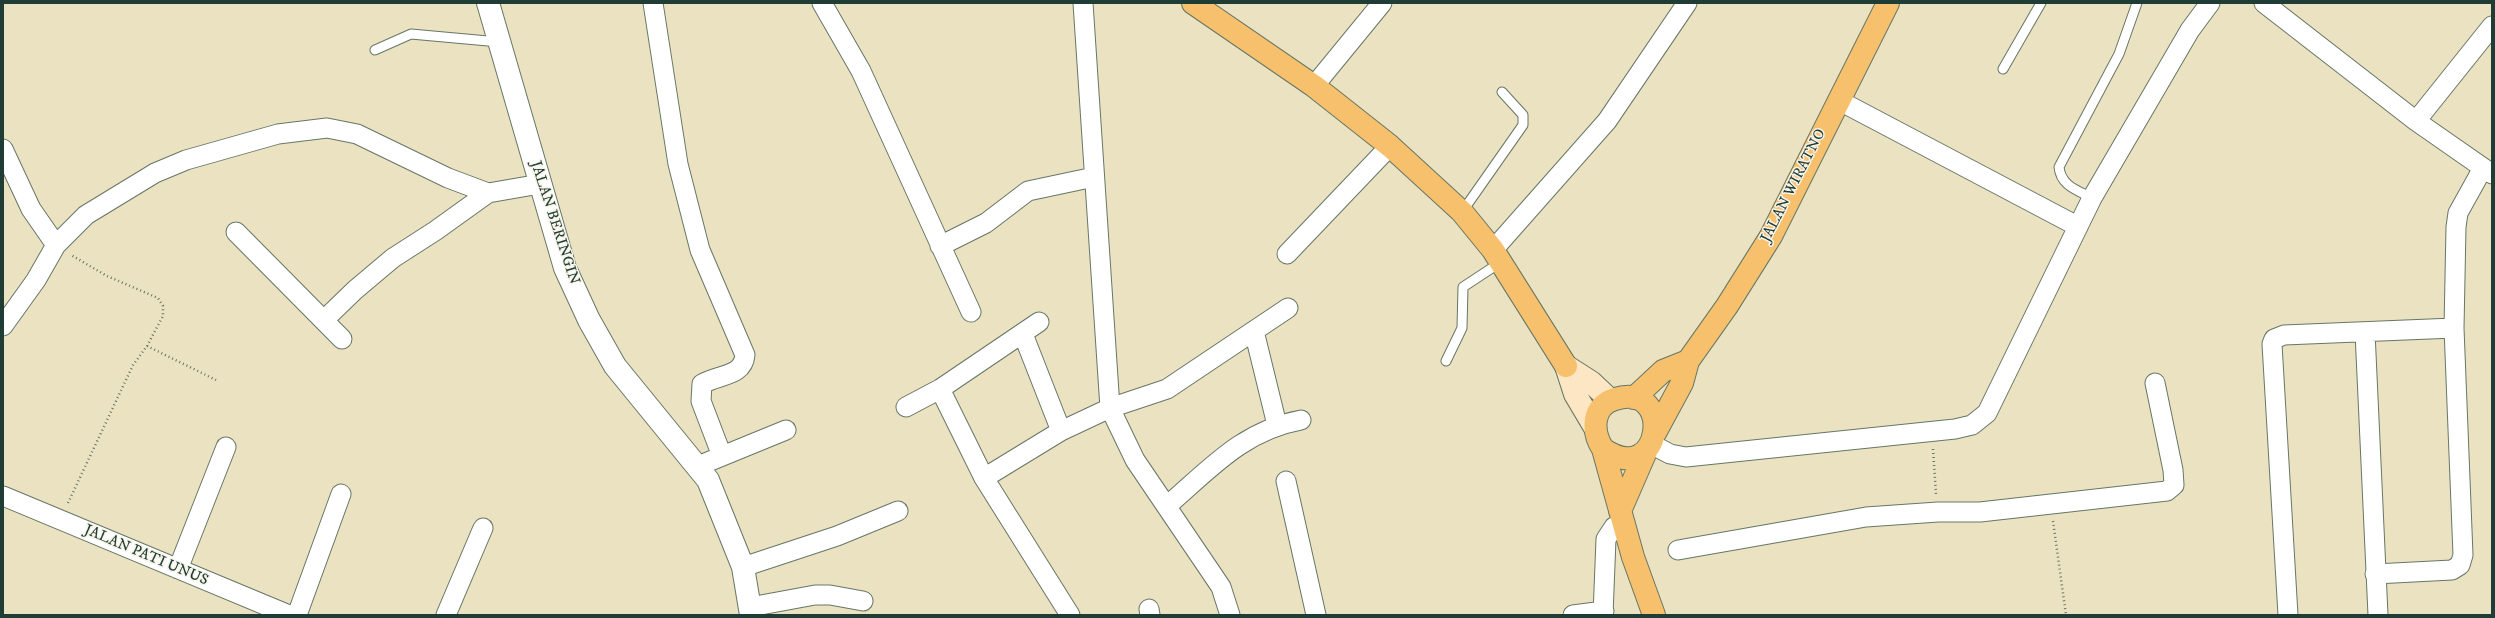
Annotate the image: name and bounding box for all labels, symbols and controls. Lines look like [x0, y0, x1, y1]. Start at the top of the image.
street label: JALAN WIRATNO [1758, 126, 1830, 246]
street label: JALAN BERINGIN [526, 159, 582, 287]
street label: JALAN PATI UNUS [81, 522, 211, 590]

